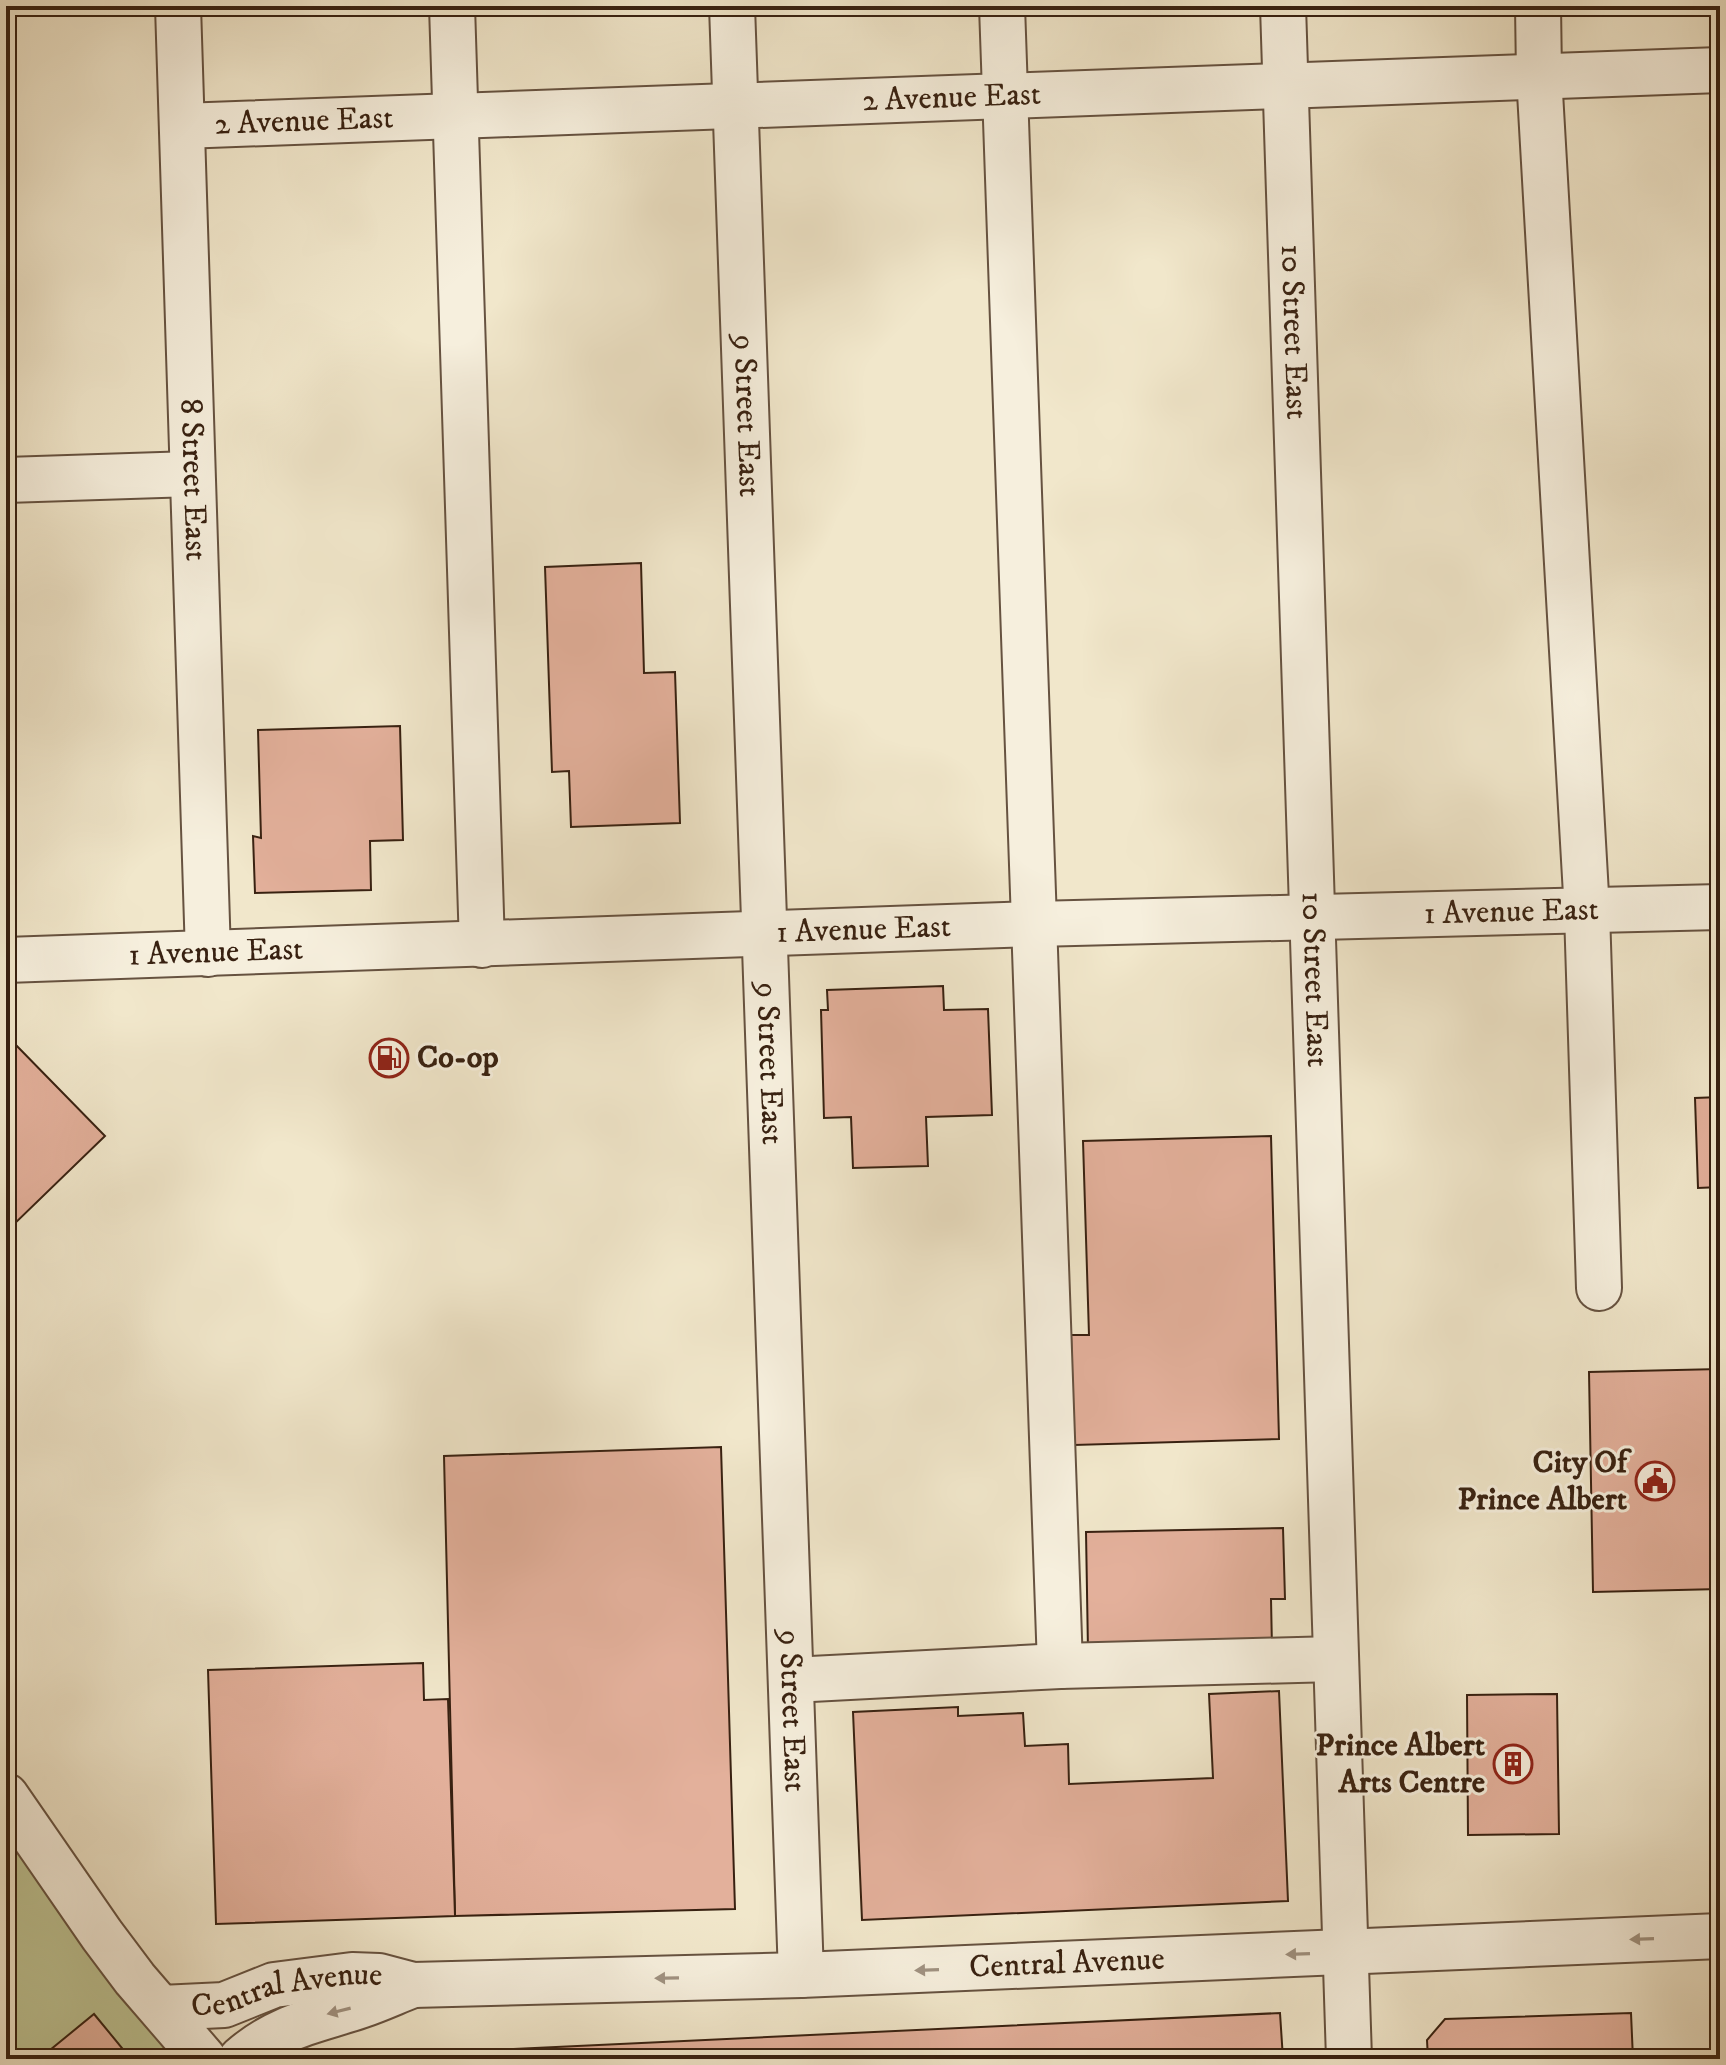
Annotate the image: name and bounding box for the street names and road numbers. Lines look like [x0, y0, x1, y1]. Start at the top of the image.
street label: 2 Avenue East [861, 75, 1042, 121]
street label: 2 Avenue East [214, 98, 394, 145]
street label: 10 Street East [1271, 243, 1316, 420]
street label: 9 Street East [723, 332, 769, 498]
street label: 8 Street East [170, 398, 216, 562]
street label: 1 Avenue East [1423, 890, 1599, 934]
street label: 10 Street East [1291, 891, 1337, 1068]
street label: 1 Avenue East [775, 907, 952, 953]
street label: 1 Avenue East [128, 930, 304, 976]
street label: 9 Street East [746, 979, 792, 1145]
street label: 9 Street East [769, 1627, 815, 1793]
street label: Central Avenue [968, 1940, 1165, 1988]
street label: Central Avenue [190, 1955, 383, 2027]

